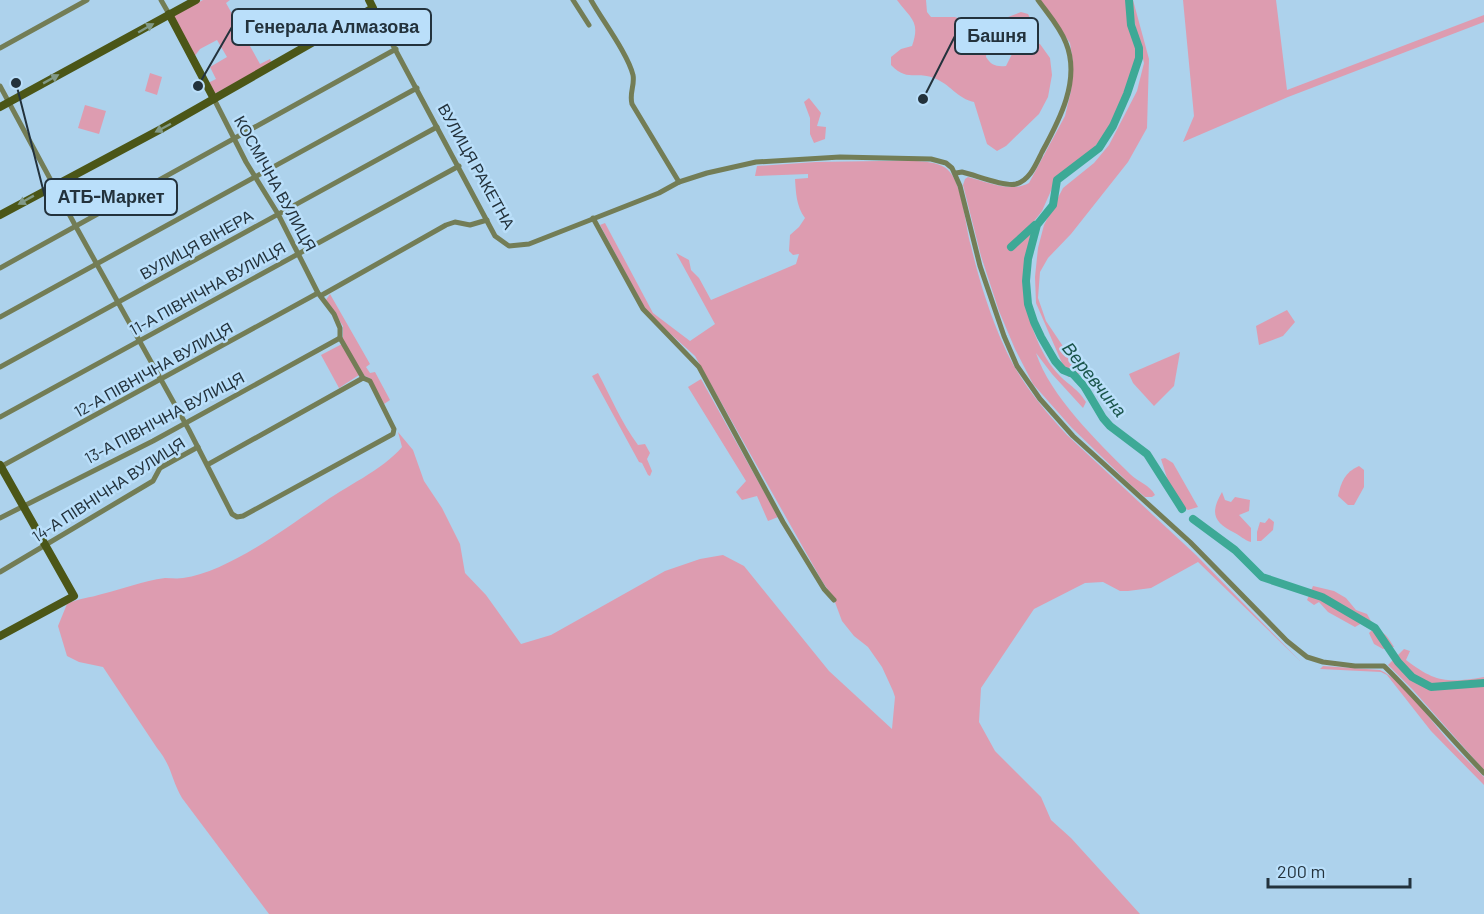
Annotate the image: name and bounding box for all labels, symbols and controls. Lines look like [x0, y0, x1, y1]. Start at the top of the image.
callout: Генерала Алмазова [232, 9, 431, 45]
text: Генерала Алмазова [245, 15, 420, 37]
callout: Башня [955, 18, 1038, 54]
one-way arrow [137, 23, 154, 33]
text: Башня [967, 24, 1027, 46]
one-way arrow [43, 74, 60, 84]
street label: ВУЛИЦЯ РАКЕТНА [435, 100, 520, 232]
street label: КОСМІЧНА ВУЛИЦЯ [231, 112, 321, 254]
one-way arrow [154, 123, 171, 133]
callout: АТБ-Маркет [45, 179, 177, 215]
text: АТБ-Маркет [57, 185, 165, 207]
one-way arrow [18, 195, 35, 205]
street label: ВУЛИЦЯ ВІНЕРА [136, 205, 256, 283]
street label: 11-А ПІВНІЧНА ВУЛИЦЯ [126, 237, 288, 339]
street label: 12-А ПІВНІЧНА ВУЛИЦЯ [70, 317, 236, 421]
water label: Веревчина [1058, 337, 1132, 421]
street label: 13-А ПІВНІЧНА ВУЛИЦЯ [81, 367, 247, 467]
street label: 14-А ПІВНІЧНА ВУЛИЦЯ [28, 432, 188, 546]
scale bar [1268, 851, 1410, 889]
text: 200 m [1277, 860, 1325, 882]

